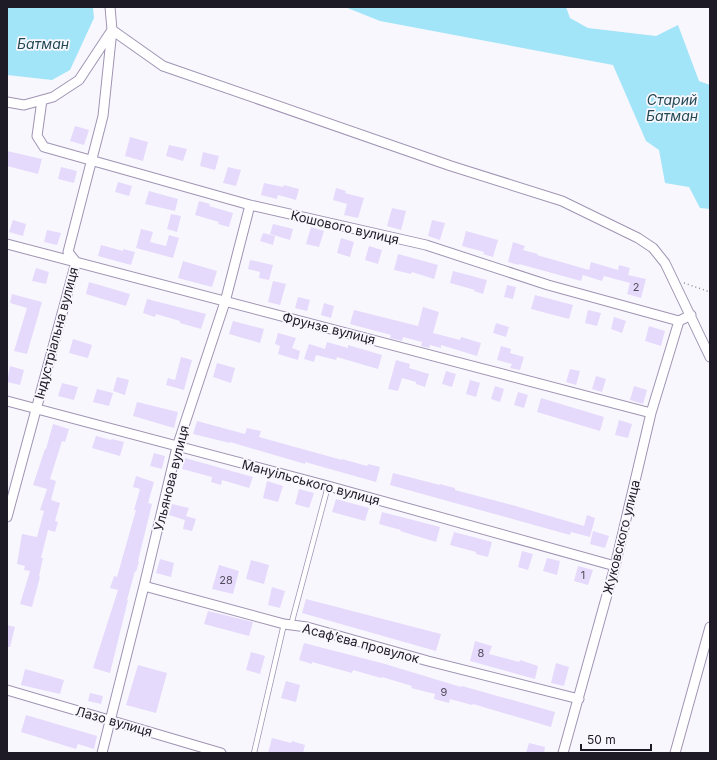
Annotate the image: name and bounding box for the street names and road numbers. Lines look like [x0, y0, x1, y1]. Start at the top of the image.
street label: Кошового вулиця [289, 207, 401, 247]
street label: Індустріальна вулиця [31, 265, 81, 401]
street label: Фрунзе вулиця [281, 309, 377, 347]
street label: Ульянова вулиця [150, 424, 192, 532]
street label: Мануільського вулиця [240, 456, 382, 508]
street label: Жуковского улица [599, 478, 643, 596]
street label: Асаф’єва провулок [301, 620, 421, 666]
street label: Лазо вулиця [74, 702, 154, 740]

